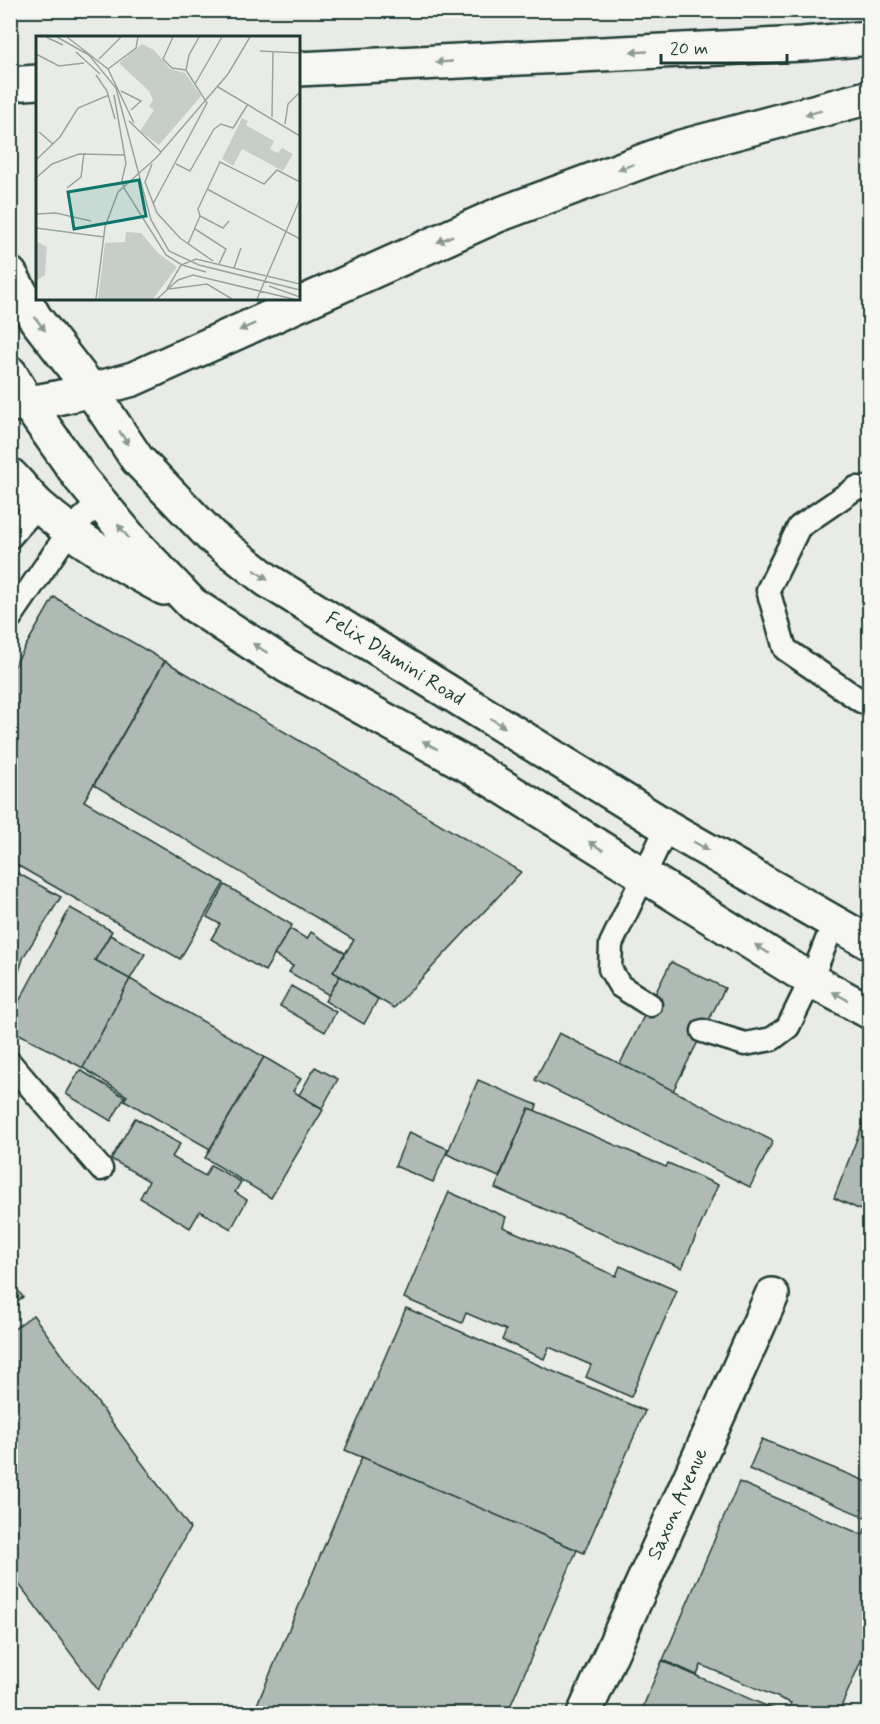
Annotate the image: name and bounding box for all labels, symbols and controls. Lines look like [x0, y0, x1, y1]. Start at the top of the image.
scale bar [661, 27, 787, 65]
inset map [36, 36, 300, 300]
text: 20 m [670, 37, 708, 61]
one-way arrow [629, 48, 648, 57]
one-way arrow [435, 58, 454, 67]
one-way arrow [804, 108, 822, 118]
one-way arrow [617, 163, 635, 173]
one-way arrow [435, 234, 453, 244]
one-way arrow [34, 317, 46, 332]
one-way arrow [239, 323, 256, 332]
one-way arrow [118, 430, 130, 446]
one-way arrow [118, 523, 130, 538]
one-way arrow [254, 569, 269, 581]
street label: Felix Dlamini Road [320, 605, 470, 713]
one-way arrow [252, 643, 269, 654]
one-way arrow [490, 717, 506, 728]
one-way arrow [421, 740, 438, 750]
one-way arrow [588, 841, 604, 852]
one-way arrow [692, 841, 709, 851]
one-way arrow [754, 944, 770, 955]
one-way arrow [832, 991, 849, 1001]
street label: Saxon Avenue [641, 1444, 715, 1564]

